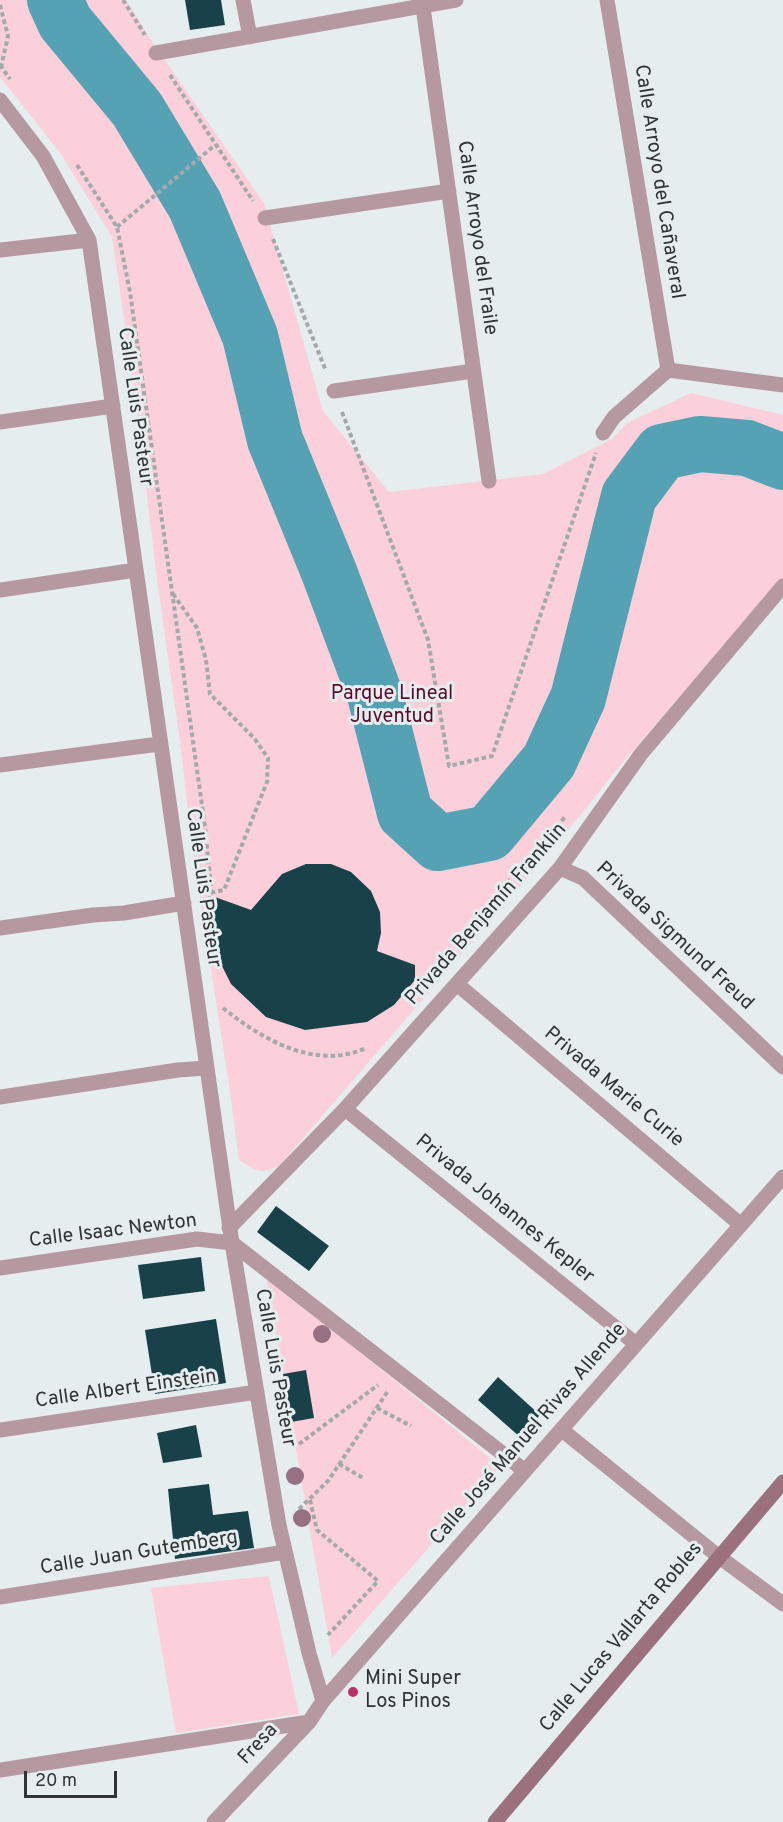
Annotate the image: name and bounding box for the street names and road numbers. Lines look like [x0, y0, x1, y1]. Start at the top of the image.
street label: Calle Arroyo del Cañaveral [628, 63, 688, 301]
street label: Calle Arroyo del Fraile [450, 139, 502, 337]
street label: Calle Luis Pasteur [111, 326, 157, 488]
street label: Calle Luis Pasteur [179, 807, 225, 969]
street label: Privada Benjamín Franklin [401, 819, 573, 1011]
street label: Privada Sigmund Freud [590, 858, 758, 1016]
street label: Privada Marie Curie [538, 1023, 688, 1153]
street label: Privada Johannes Kepler [410, 1130, 598, 1290]
street label: Calle Isaac Newton [28, 1210, 198, 1254]
street label: Calle Luis Pasteur [248, 1287, 300, 1449]
street label: Calle José Manuel Rivas Allende [426, 1319, 632, 1551]
street label: Calle Albert Einstein [34, 1365, 218, 1415]
street label: Calle Juan Gutemberg [38, 1527, 240, 1581]
street label: Calle Lucas Vallarta Robles [535, 1538, 709, 1738]
street label: Fresa [234, 1720, 284, 1770]

